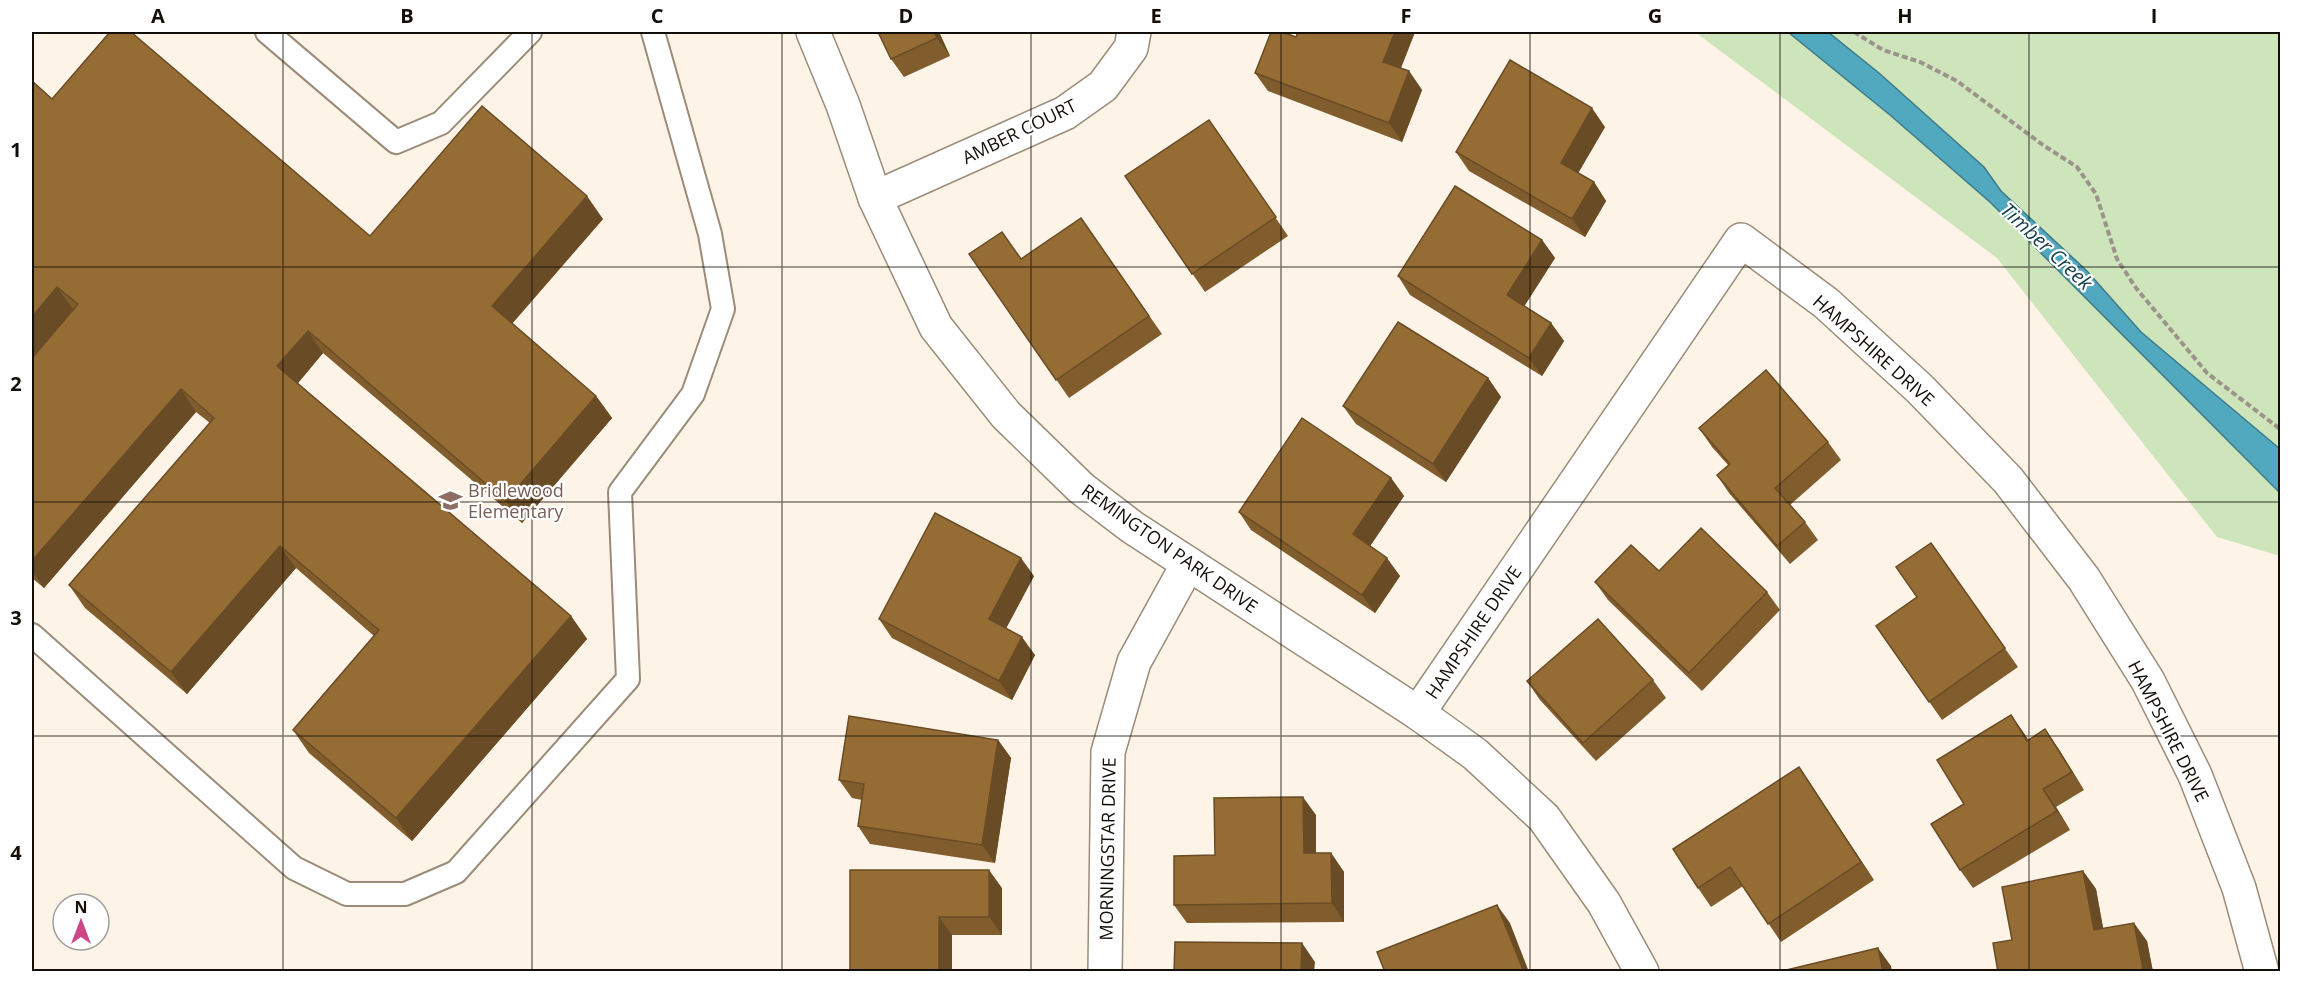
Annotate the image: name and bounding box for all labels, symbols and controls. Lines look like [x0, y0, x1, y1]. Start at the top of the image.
text: A [151, 2, 165, 29]
text: B [400, 2, 414, 29]
text: C [651, 2, 664, 29]
text: D [899, 2, 913, 29]
text: E [1150, 2, 1162, 29]
text: F [1401, 2, 1411, 29]
text: G [1648, 2, 1662, 29]
text: H [1897, 2, 1913, 29]
text: I [2151, 2, 2157, 29]
street label: AMBER COURT [958, 93, 1080, 169]
text: 1 [10, 136, 22, 163]
water label: Timber Creek [1995, 196, 2100, 296]
street label: HAMPSHIRE DRIVE [1808, 289, 1940, 411]
text: 2 [10, 370, 22, 397]
place label: Bridlewood Elementary [468, 478, 564, 523]
street label: REMINGTON PARK DRIVE [1077, 478, 1263, 618]
school or university icon: Bridlewood Elementary [437, 487, 463, 513]
street label: HAMPSHIRE DRIVE [1420, 561, 1526, 703]
text: 3 [10, 604, 22, 631]
street label: HAMPSHIRE DRIVE [2123, 656, 2215, 806]
street label: MORNINGSTAR DRIVE [1093, 757, 1121, 941]
text: 4 [10, 839, 22, 866]
north arrow [51, 892, 111, 952]
text: N [74, 896, 88, 918]

